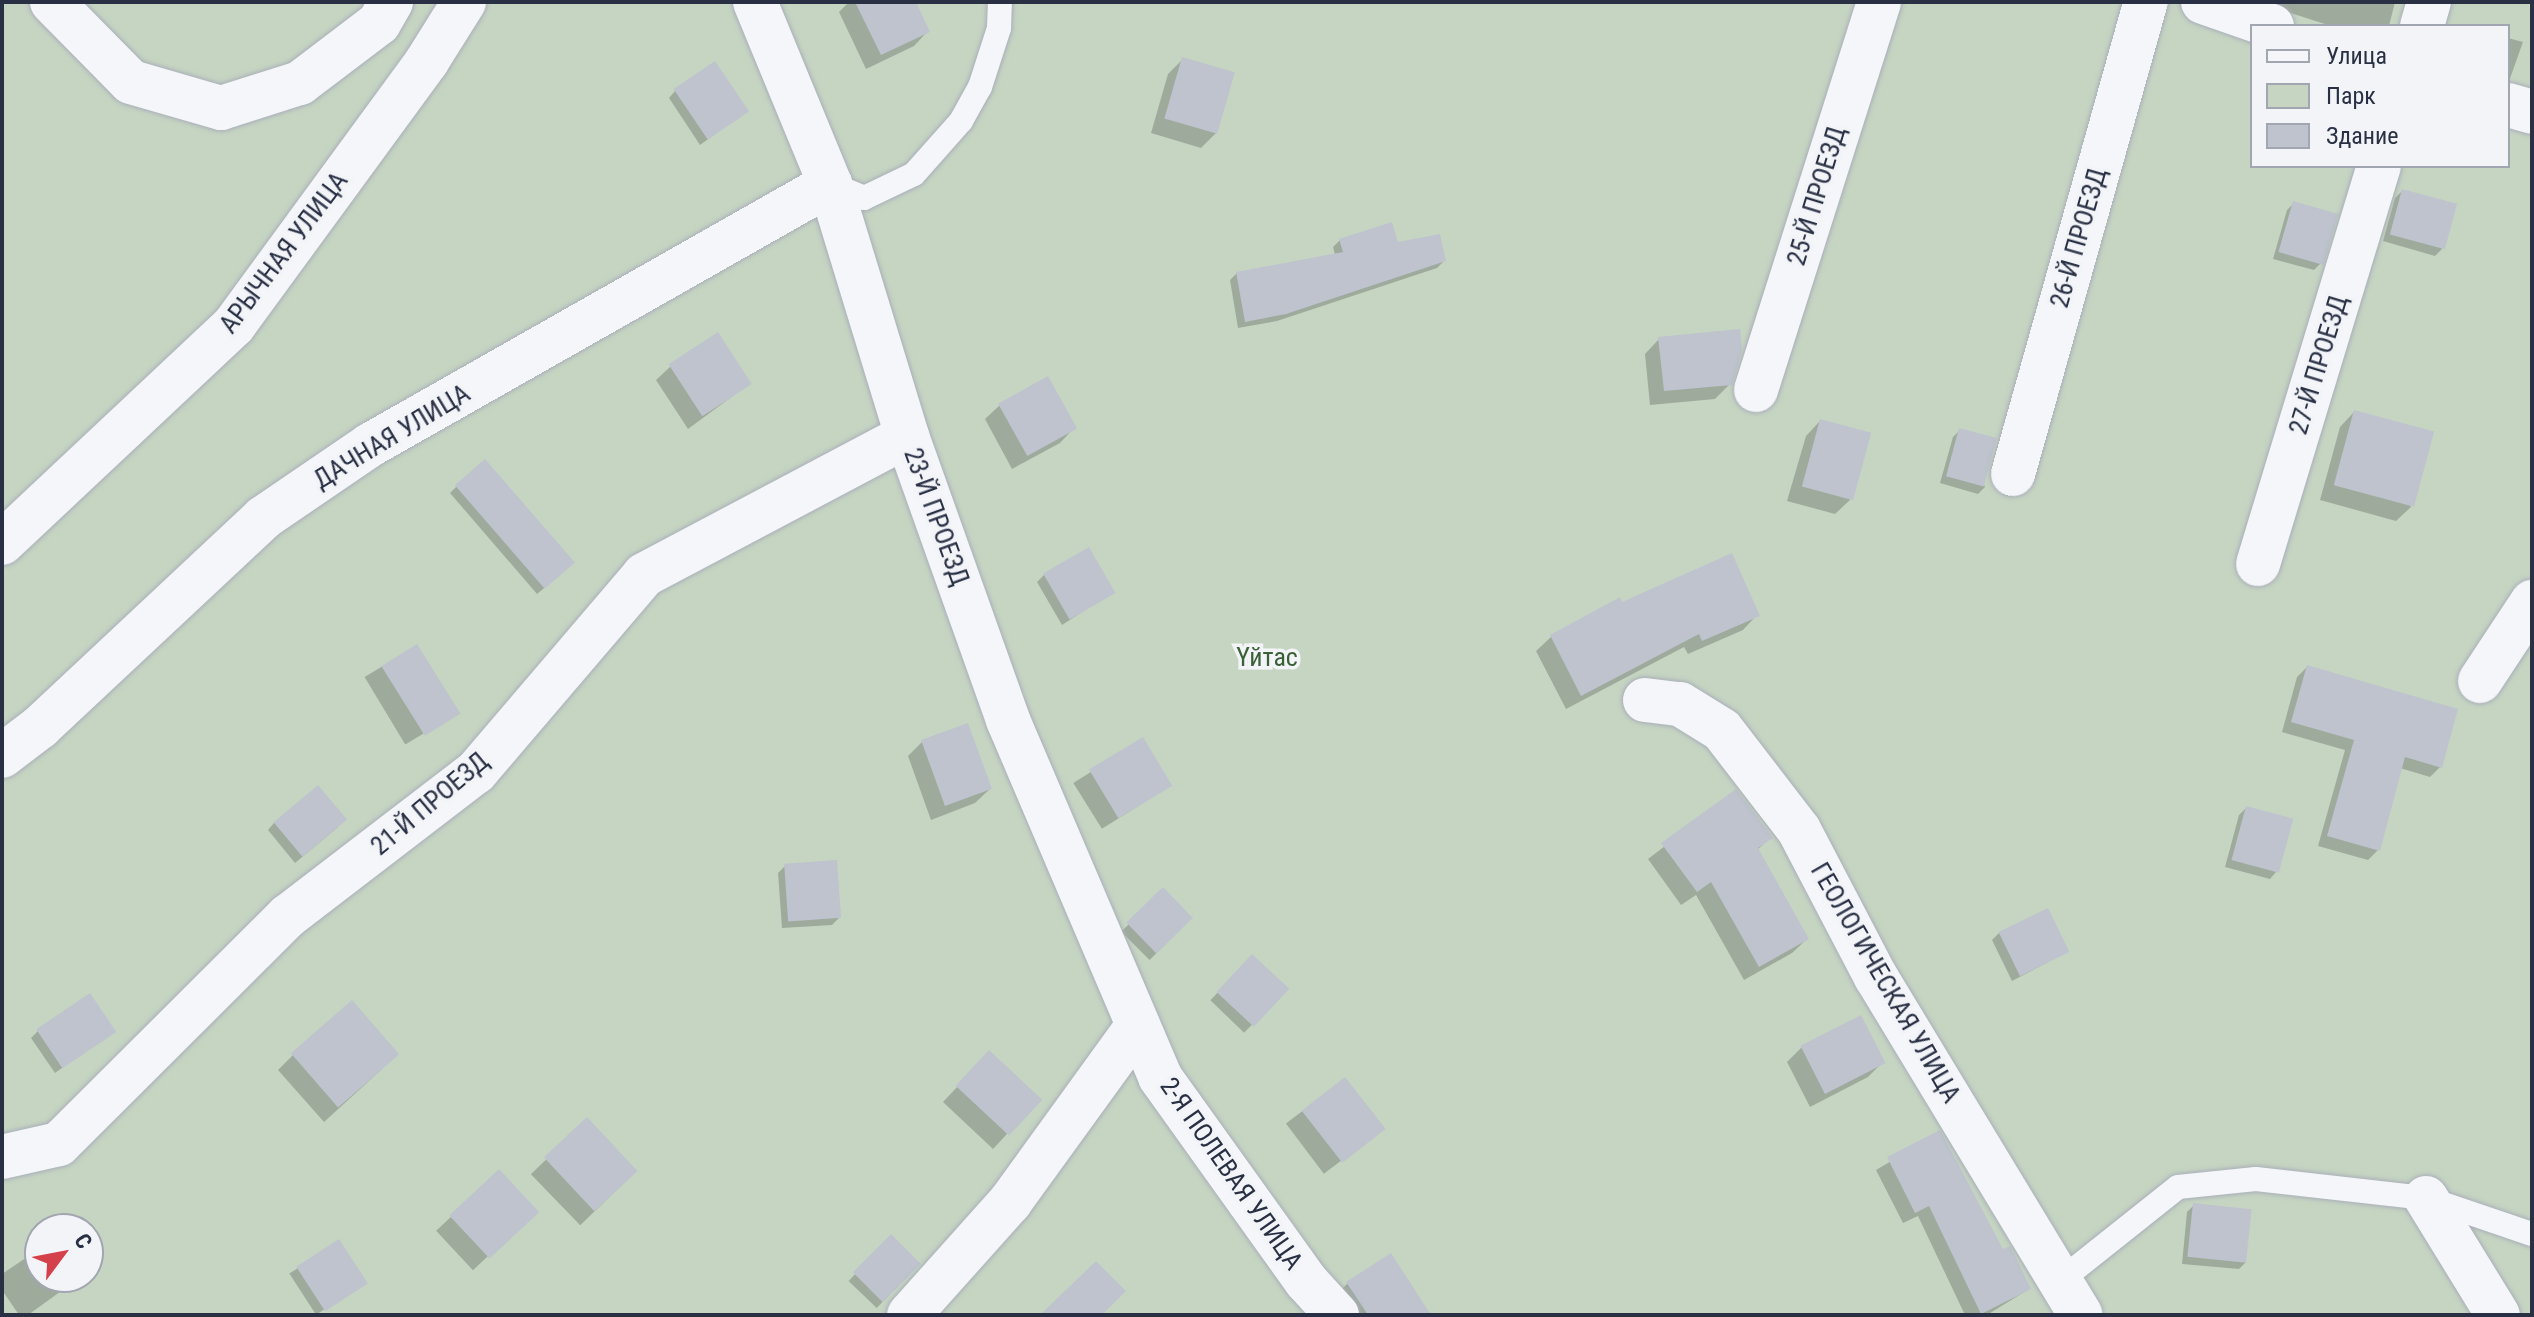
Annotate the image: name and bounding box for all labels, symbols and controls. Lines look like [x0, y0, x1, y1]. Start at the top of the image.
legend [2250, 24, 2510, 168]
text: Улица [2326, 42, 2387, 70]
text: Парк [2326, 82, 2376, 110]
text: Здание [2326, 122, 2398, 150]
street label: 25-Й ПРОЕЗД [1781, 123, 1853, 269]
street label: 26-Й ПРОЕЗД [2044, 165, 2114, 311]
street label: АРЫЧНАЯ УЛИЦА [213, 166, 355, 340]
street label: 27-Й ПРОЕЗД [2283, 292, 2355, 438]
street label: ДАЧНАЯ УЛИЦА [308, 378, 476, 496]
street label: 23-Й ПРОЕЗД [897, 444, 975, 590]
park label: Үйтас [1236, 642, 1298, 674]
street label: 21-Й ПРОЕЗД [365, 746, 495, 862]
street label: ГЕОЛОГИЧЕСКАЯ УЛИЦА [1804, 857, 1966, 1109]
street label: 2-Я ПОЛЕВАЯ УЛИЦА [1153, 1072, 1309, 1276]
north arrow [24, 1213, 104, 1293]
text: С [69, 1229, 97, 1253]

